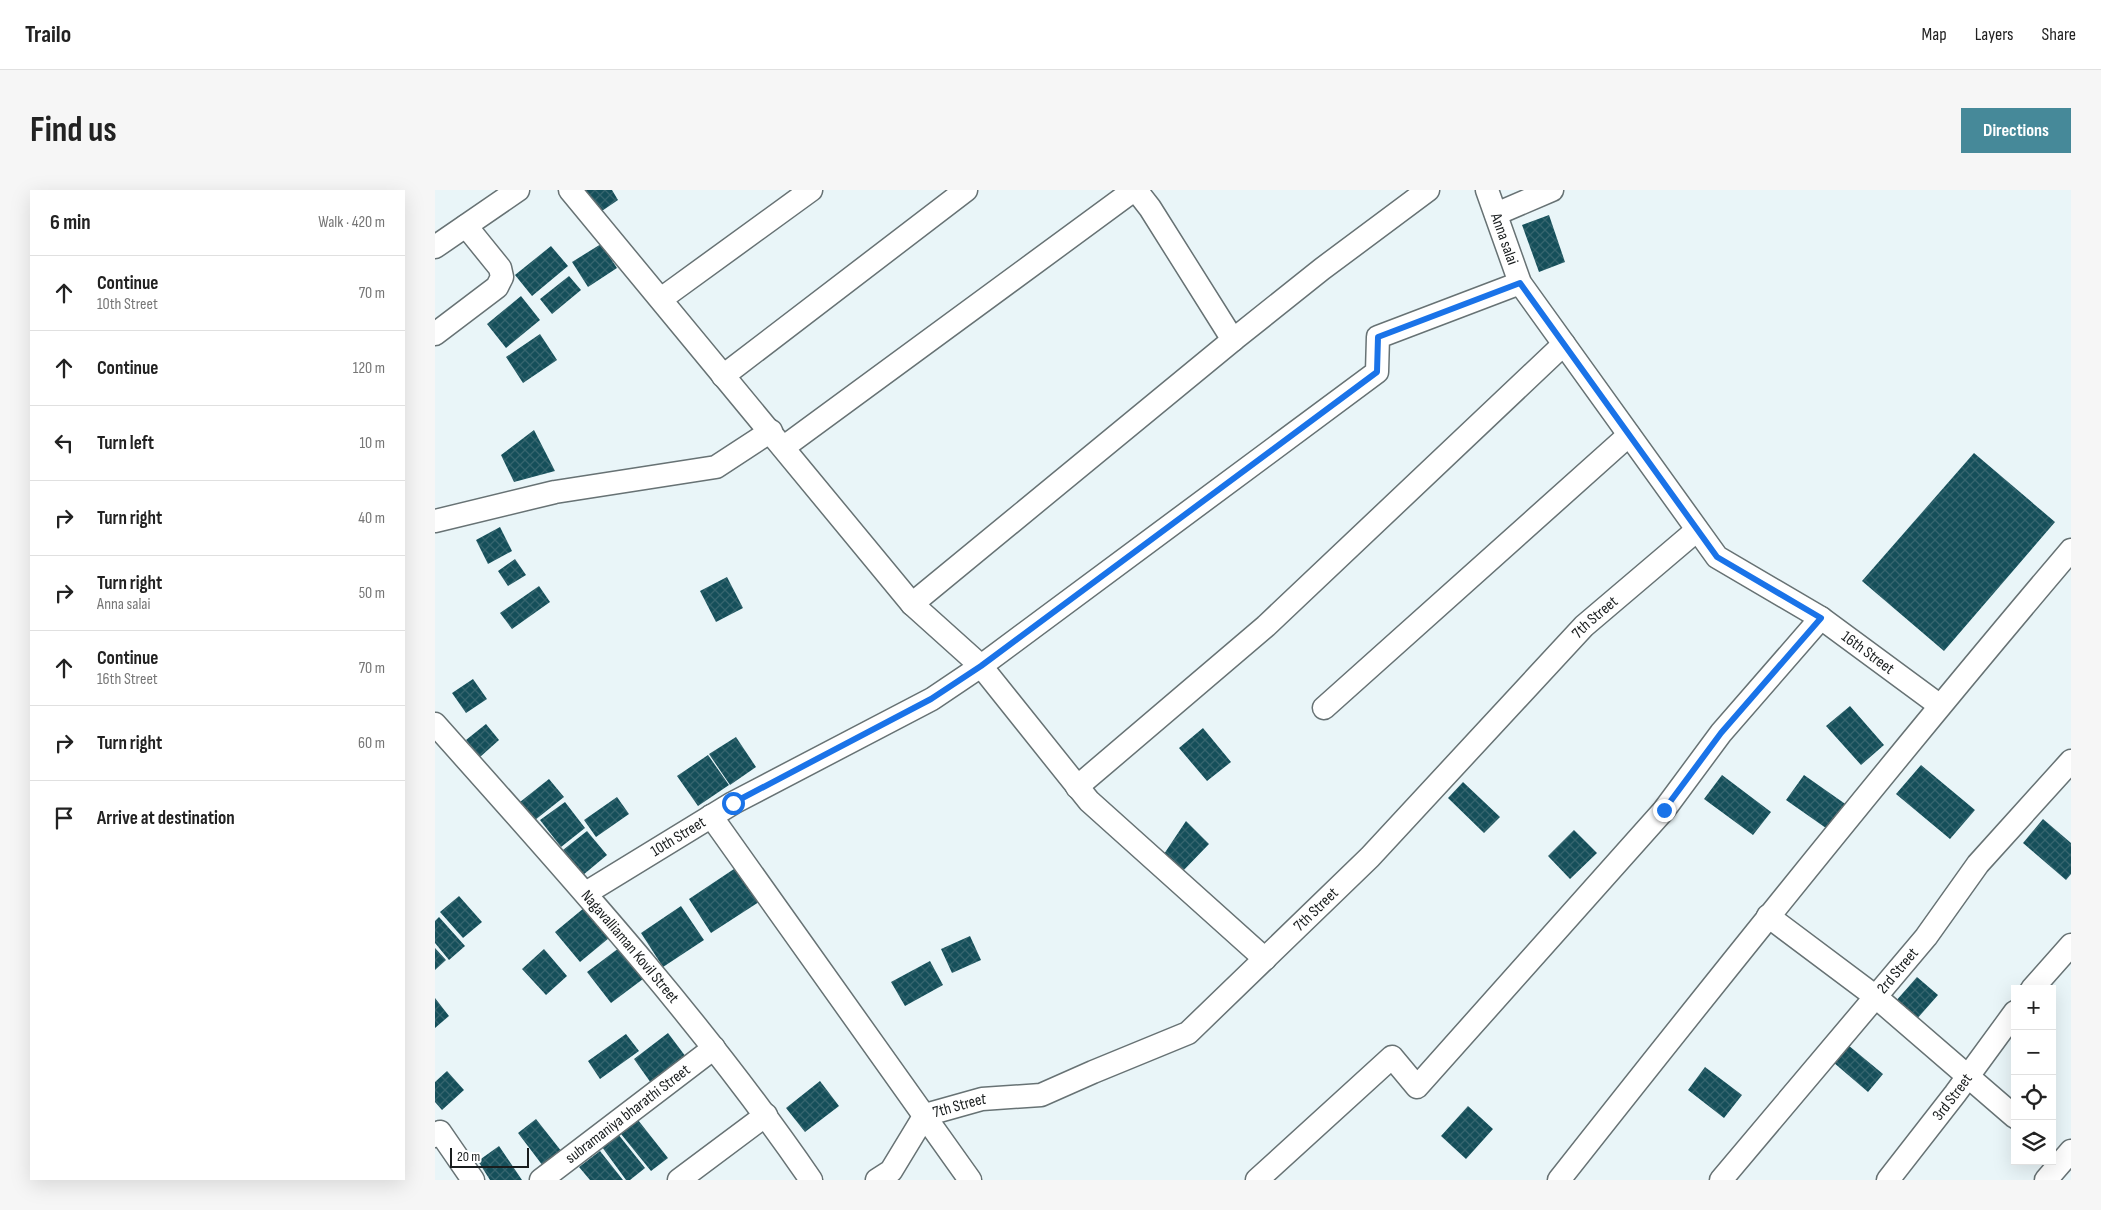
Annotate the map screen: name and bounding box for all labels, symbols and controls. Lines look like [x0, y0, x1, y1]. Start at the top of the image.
text: Trailo [25, 20, 71, 49]
text: Map [1922, 24, 1947, 45]
text: Layers [1975, 24, 2014, 45]
text: Share [2042, 24, 2076, 45]
button: Directions [1961, 108, 2071, 153]
text: Find us [30, 109, 117, 152]
text: 6 min [50, 210, 91, 235]
street label: Anna salai [1486, 210, 1522, 267]
text: Walk · 420 m [318, 213, 385, 232]
text: Continue [97, 272, 158, 295]
icon: ahead [50, 279, 78, 307]
text: 70 m [359, 284, 385, 303]
text: 10th Street [97, 295, 158, 314]
icon: ahead [50, 354, 78, 382]
text: Continue [97, 357, 158, 380]
text: 120 m [353, 359, 385, 378]
icon: left [50, 429, 78, 457]
text: Turn left [97, 432, 154, 455]
text: 10 m [359, 434, 385, 453]
icon: right [50, 504, 78, 532]
text: Turn right [97, 507, 162, 530]
text: 40 m [358, 509, 385, 528]
text: Turn right [97, 572, 162, 595]
icon: right [50, 579, 78, 607]
text: 50 m [359, 584, 385, 603]
street label: 7th Street [1568, 592, 1622, 642]
text: Anna salai [97, 595, 151, 614]
street label: 16th Street [1838, 627, 1898, 678]
text: Continue [97, 647, 158, 670]
icon: ahead [50, 654, 78, 682]
text: 70 m [359, 659, 385, 678]
text: 16th Street [97, 670, 158, 689]
icon: right [50, 729, 78, 757]
text: Turn right [97, 732, 162, 755]
text: 60 m [358, 734, 385, 753]
route start [722, 792, 745, 815]
route end [1653, 799, 1676, 822]
icon: arrive [50, 804, 78, 832]
text: Arrive at destination [97, 807, 235, 830]
street label: 10th Street [647, 813, 709, 861]
street label: 7th Street [1290, 883, 1342, 935]
street label: Nagavalliaman Kovil Street [577, 886, 683, 1007]
street label: 2rd Street [1873, 944, 1922, 997]
map controls [2011, 985, 2056, 1165]
button: + [2011, 985, 2056, 1030]
button: − [2011, 1030, 2056, 1075]
street label: subramaniya bharathi Street [562, 1060, 694, 1167]
street label: 3rd Street [1928, 1070, 1976, 1124]
button: locate [2011, 1075, 2056, 1120]
street label: 7th Street [931, 1089, 987, 1122]
button: layers [2011, 1120, 2056, 1165]
scale bar [450, 1145, 529, 1168]
text: 20 m [457, 1148, 480, 1165]

